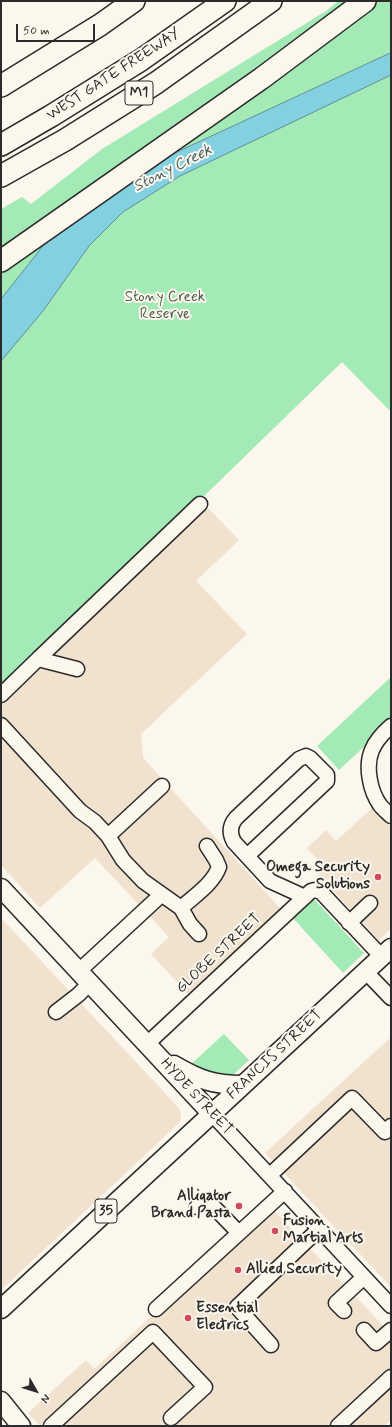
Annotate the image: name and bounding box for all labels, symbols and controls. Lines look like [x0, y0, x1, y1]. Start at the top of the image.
scale bar [18, 16, 97, 42]
text: 50 m [23, 23, 50, 39]
street label: WEST GATE FREEWAY [44, 25, 184, 125]
road number: M1 [125, 81, 153, 105]
water label: Stony Creek [130, 141, 216, 197]
park label: Stony Creek Reserve [125, 289, 205, 324]
place label: Omega Security Solutions [266, 859, 370, 894]
marker: Omega Security Solutions [373, 872, 383, 882]
street label: GLOBE STREET [173, 910, 265, 998]
street label: FRANCIS STREET [224, 1006, 326, 1104]
street label: HYDE STREET [156, 1055, 236, 1139]
place label: Alligator Brand Pasta [151, 1188, 231, 1223]
road number: 35 [95, 1199, 117, 1223]
marker: Alligator Brand Pasta [234, 1201, 244, 1211]
place label: Fusion Martial Arts [283, 1213, 363, 1248]
marker: Fusion Martial Arts [270, 1226, 280, 1236]
place label: Allied Security [246, 1261, 342, 1279]
marker: Allied Security [233, 1265, 243, 1275]
place label: Essential Electrics [196, 1300, 258, 1335]
marker: Essential Electrics [183, 1313, 193, 1323]
north arrow [16, 1371, 56, 1411]
text: N [38, 1391, 53, 1406]

